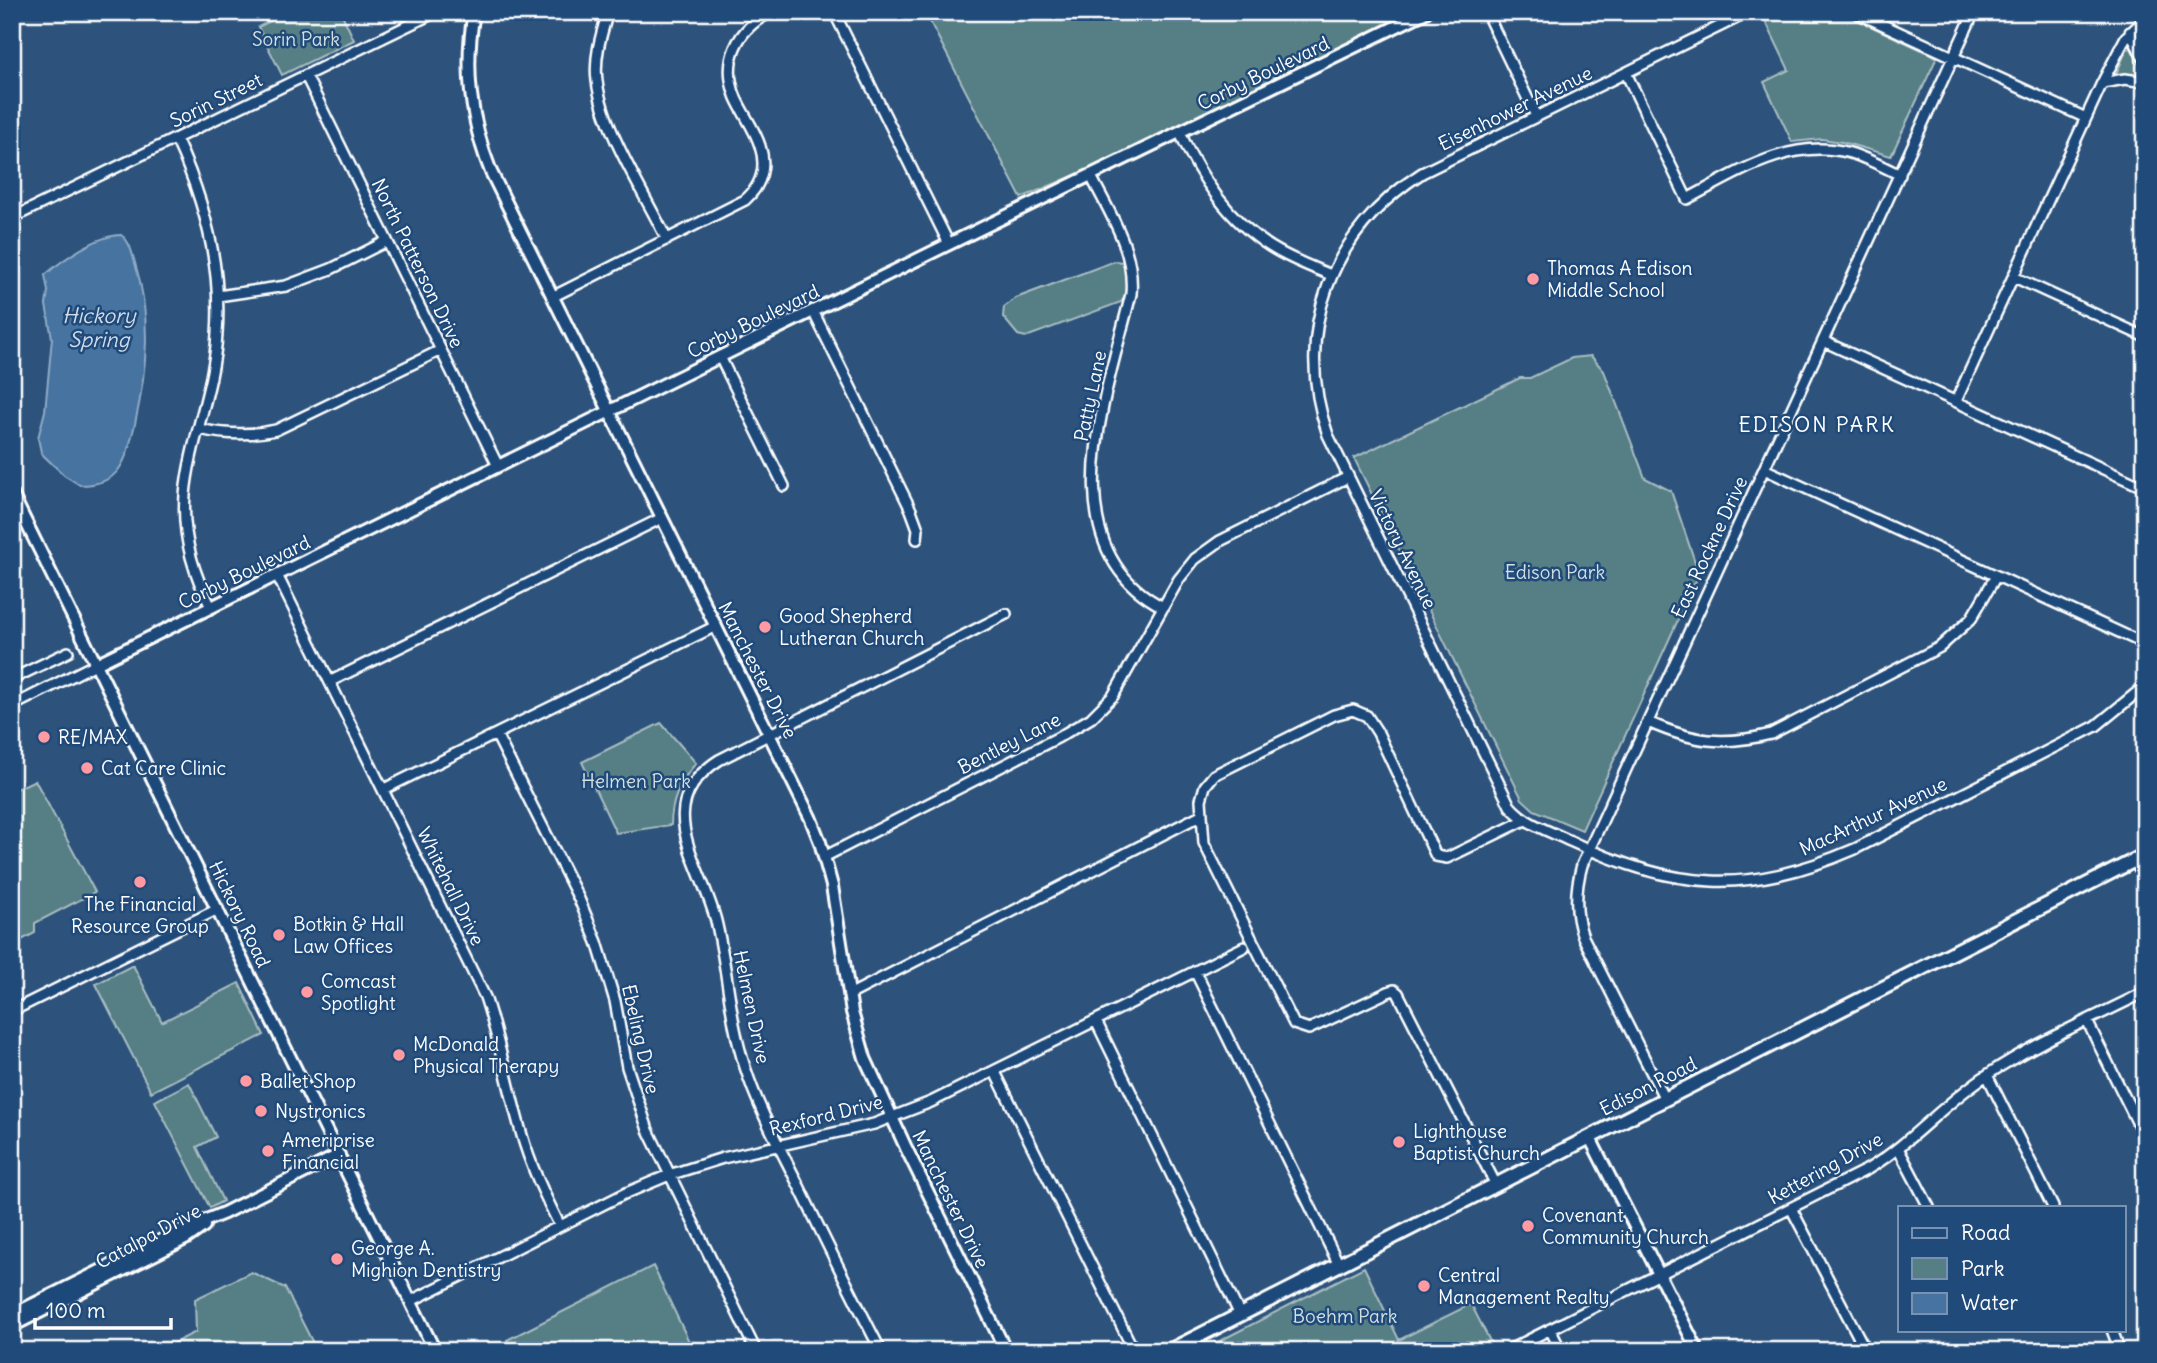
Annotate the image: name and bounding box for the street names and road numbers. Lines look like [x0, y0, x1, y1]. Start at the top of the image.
street label: Corby Boulevard [1193, 31, 1333, 115]
street label: Eisenhower Avenue [1434, 60, 1596, 156]
street label: Sorin Street [166, 67, 266, 133]
street label: North Patterson Drive [367, 174, 469, 352]
street label: Corby Boulevard [683, 279, 823, 363]
street label: Patty Lane [1069, 348, 1111, 444]
street label: East Rockne Drive [1666, 472, 1752, 622]
street label: Victory Avenue [1364, 485, 1442, 613]
street label: Corby Boulevard [174, 530, 314, 614]
street label: Manchester Drive [713, 598, 803, 742]
street label: Bentley Lane [954, 707, 1064, 779]
street label: MacArthur Avenue [1795, 771, 1951, 861]
street label: Whitehall Drive [412, 823, 490, 949]
street label: Hickory Road [204, 857, 276, 971]
street label: Helmen Drive [728, 948, 776, 1066]
street label: Ebeling Drive [617, 982, 665, 1096]
street label: Edison Road [1595, 1051, 1701, 1121]
street label: Rexford Drive [767, 1089, 885, 1141]
street label: Manchester Drive [907, 1126, 995, 1272]
street label: Kettering Drive [1763, 1127, 1887, 1209]
street label: Catalpa Drive [91, 1198, 205, 1274]

